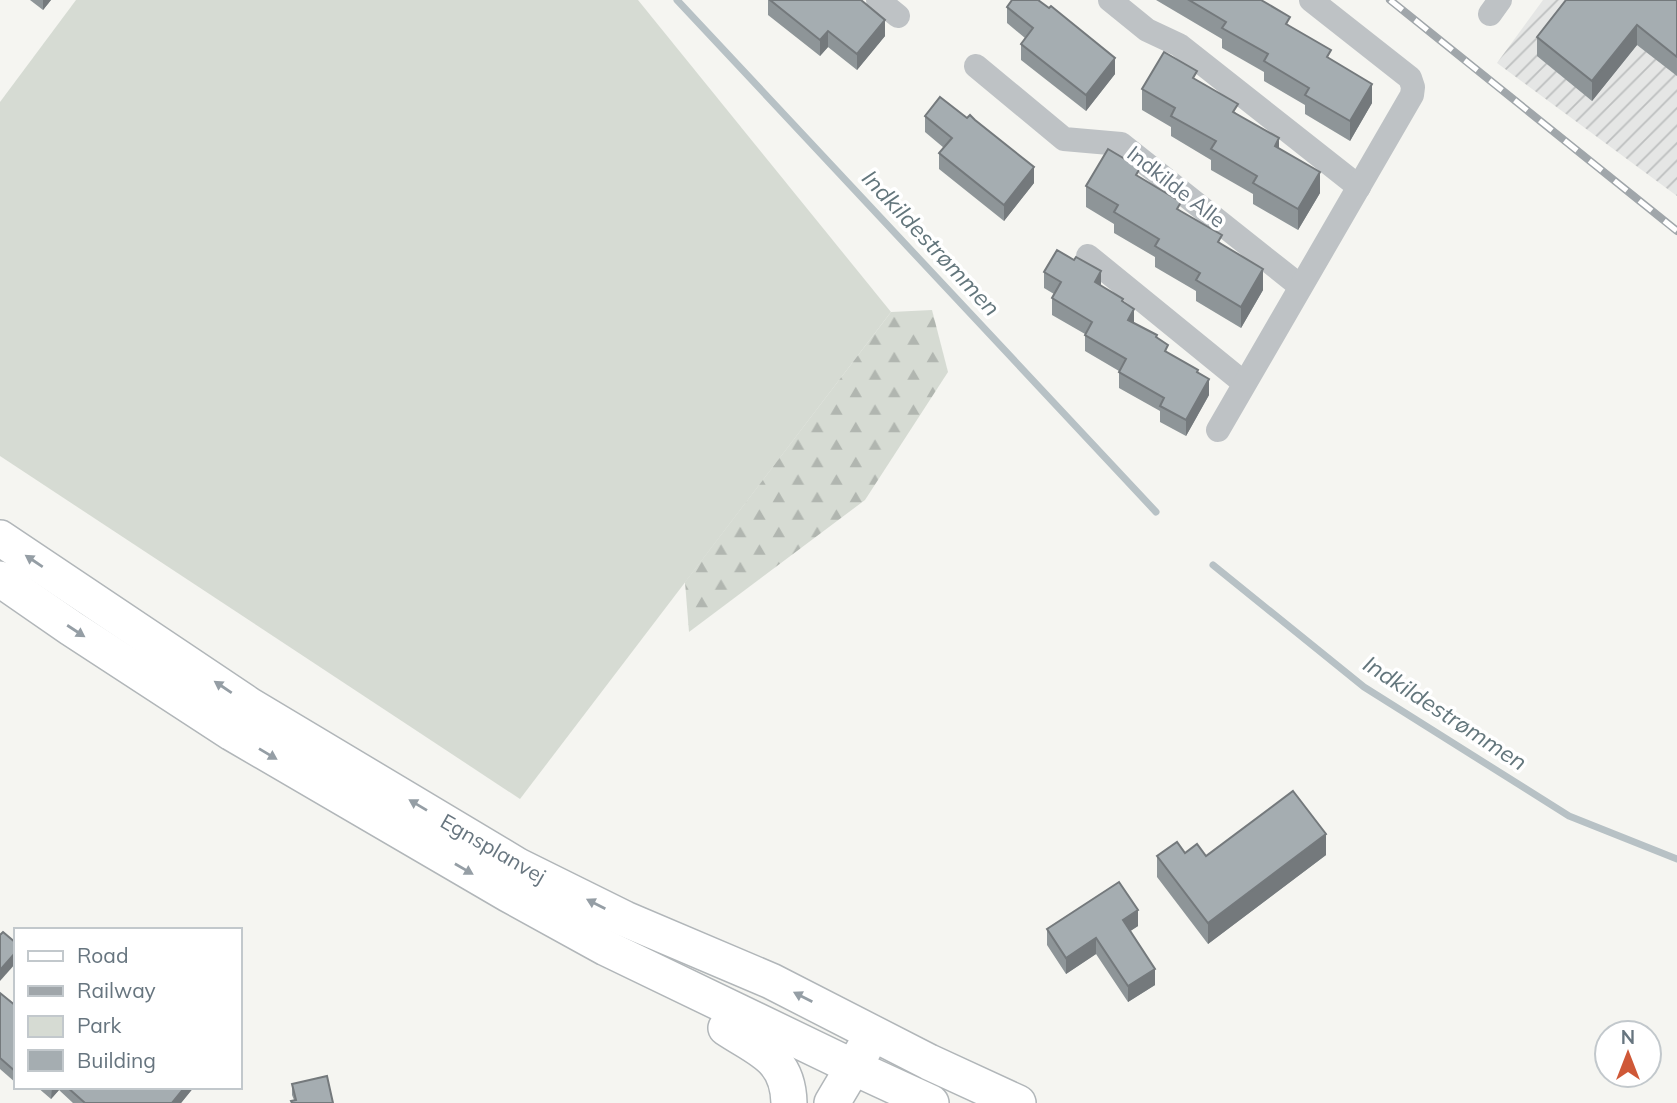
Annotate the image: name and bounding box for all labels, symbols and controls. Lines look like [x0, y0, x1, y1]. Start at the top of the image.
street label: Indkilde Alle [1122, 140, 1231, 233]
water label: Indkildestrømmen [856, 164, 1007, 322]
one-way arrow [24, 554, 44, 567]
one-way arrow [67, 625, 86, 638]
water label: Indkildestrømmen [1358, 649, 1533, 776]
one-way arrow [214, 680, 232, 694]
one-way arrow [258, 748, 278, 760]
one-way arrow [408, 799, 427, 812]
street label: Egnsplanvej [436, 808, 551, 889]
one-way arrow [455, 863, 474, 875]
one-way arrow [586, 899, 606, 910]
legend [14, 928, 242, 1089]
text: Road [77, 942, 128, 968]
text: Railway [77, 977, 156, 1003]
one-way arrow [793, 991, 813, 1003]
text: Park [77, 1012, 121, 1038]
north arrow [1593, 1019, 1663, 1089]
text: N [1621, 1025, 1635, 1049]
text: Building [77, 1047, 156, 1073]

